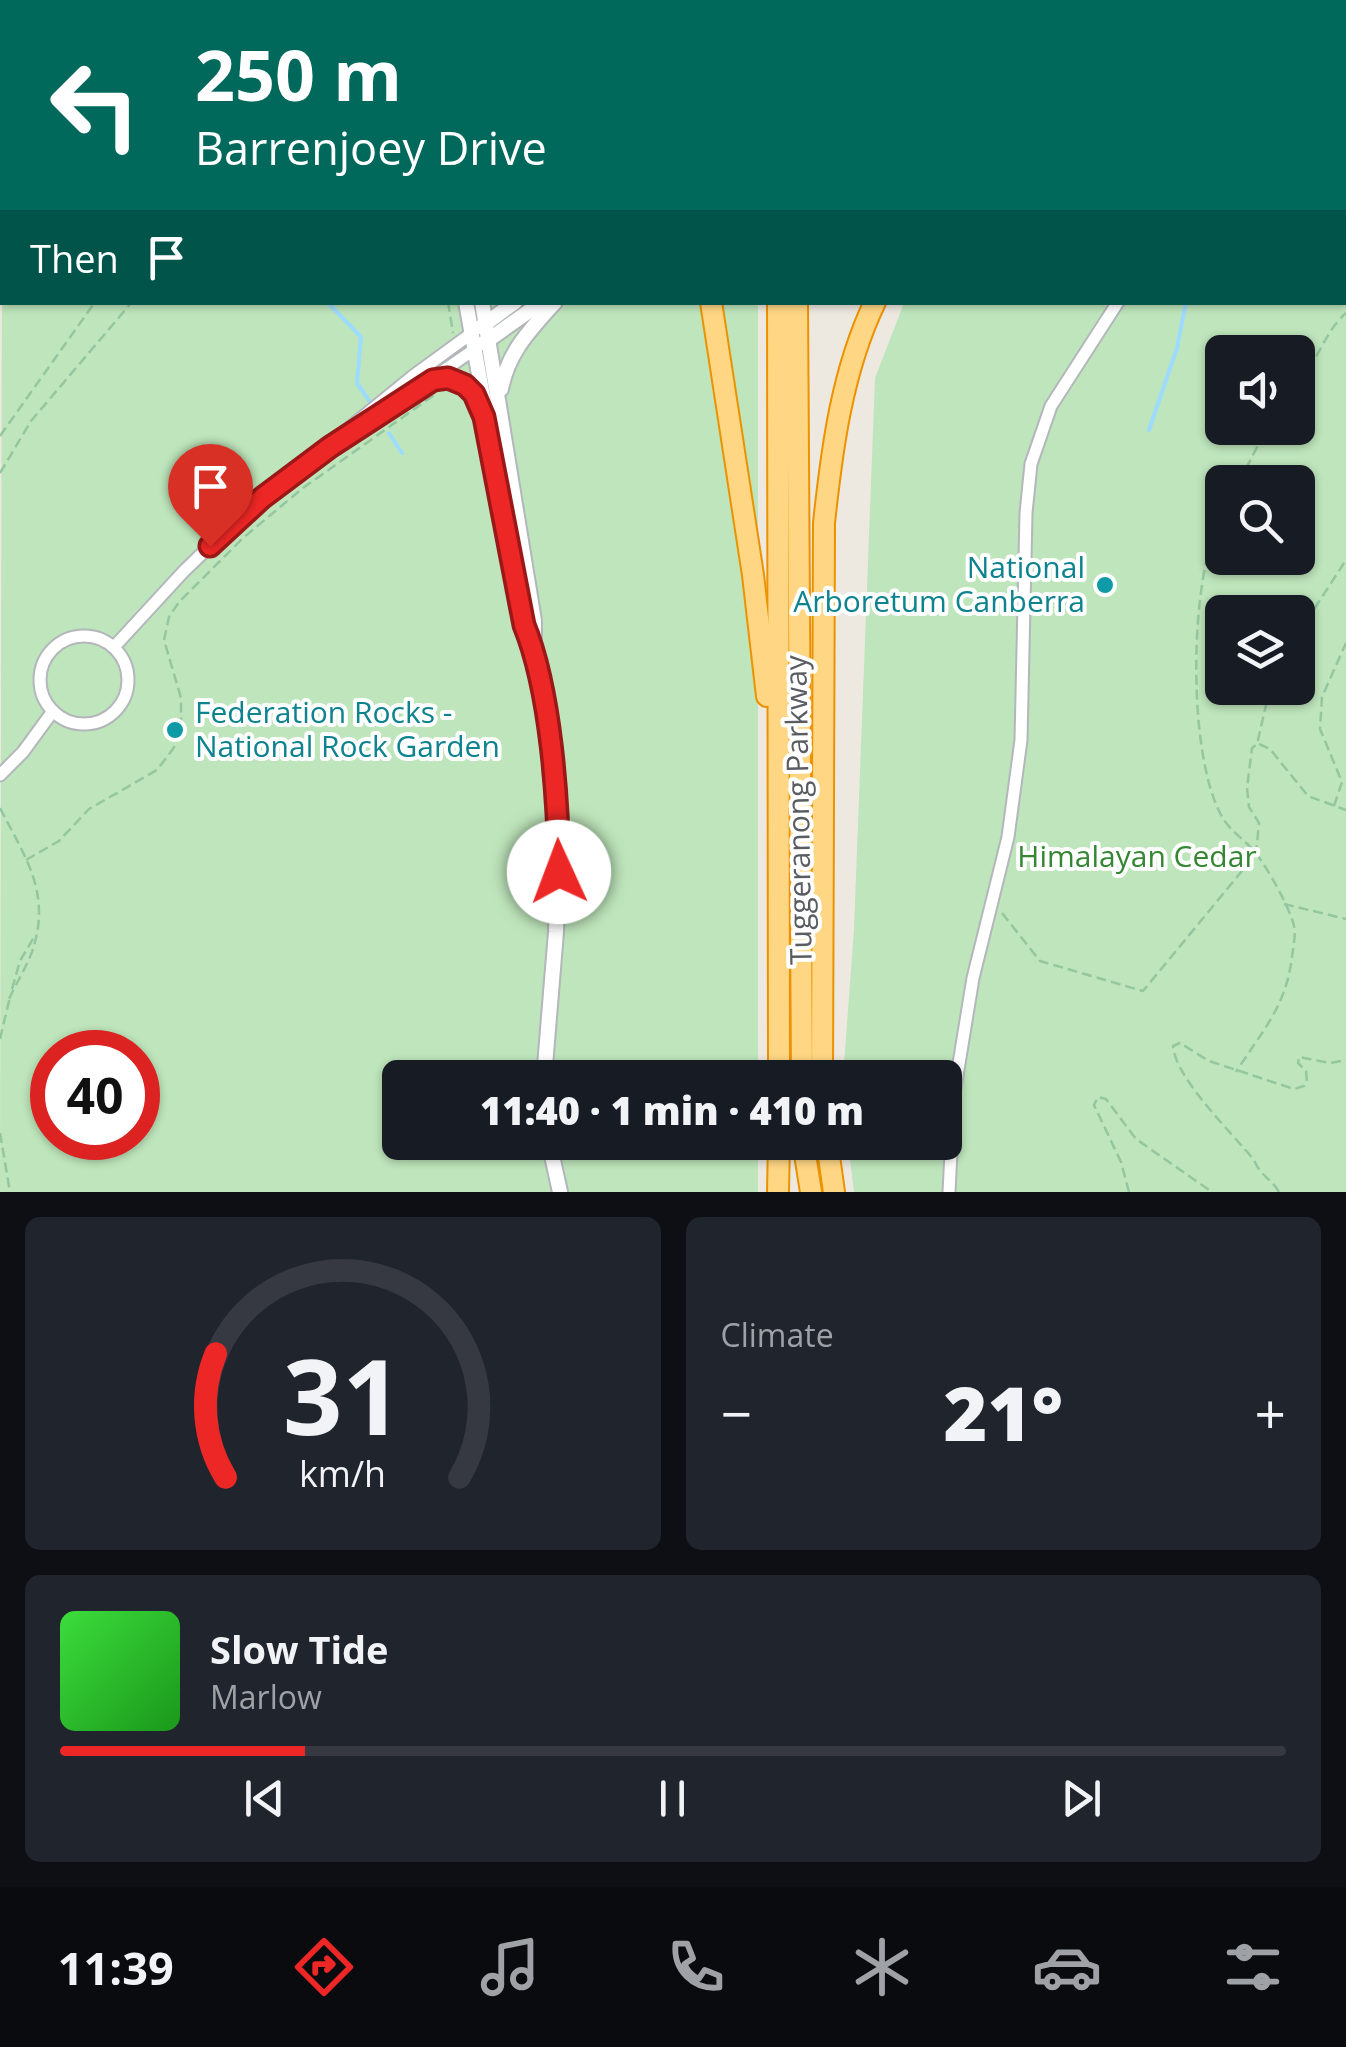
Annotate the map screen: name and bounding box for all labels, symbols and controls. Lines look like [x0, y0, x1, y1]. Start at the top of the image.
text: 250 m [195, 26, 402, 122]
icon: left [30, 40, 160, 170]
text: Barrenjoey Drive [195, 117, 547, 178]
icon: arrive [139, 230, 194, 285]
text: Then [30, 232, 119, 284]
map controls [1205, 335, 1315, 705]
button: sound [1205, 335, 1315, 445]
pin [168, 444, 253, 547]
icon: arrive [183, 459, 238, 514]
button: search [1205, 465, 1315, 575]
place label: National Arboretum Canberra [793, 546, 1085, 621]
marker: National Arboretum Canberra [1094, 574, 1116, 596]
button: layers [1205, 595, 1315, 705]
street label: Tuggeranong Parkway [774, 654, 821, 965]
place label: Federation Rocks - National Rock Garden [195, 691, 500, 766]
marker: Federation Rocks - National Rock Garden [164, 719, 186, 741]
position arrow [507, 820, 611, 924]
park label: Himalayan Cedar [1017, 835, 1257, 876]
speed limit sign: 40 [30, 1030, 160, 1160]
text: 11:40 · 1 min · 410 m [480, 1084, 864, 1136]
text: Climate [721, 1313, 834, 1356]
text: 31 [283, 1324, 402, 1465]
text: 21° [943, 1361, 1063, 1463]
text: − [721, 1375, 752, 1450]
text: + [1255, 1375, 1286, 1450]
text: km/h [299, 1449, 386, 1497]
text: Slow Tide [210, 1623, 389, 1675]
text: Marlow [210, 1675, 322, 1718]
icon: previous [237, 1771, 292, 1826]
icon: pause [645, 1771, 700, 1826]
icon: next [1054, 1771, 1109, 1826]
icon: directions [289, 1932, 359, 2002]
icon: music [475, 1932, 545, 2002]
icon: phone [661, 1932, 731, 2002]
icon: climate [847, 1932, 917, 2002]
icon: car [1032, 1932, 1102, 2002]
icon: filters [1218, 1932, 1288, 2002]
text: 11:39 [58, 1937, 174, 1998]

